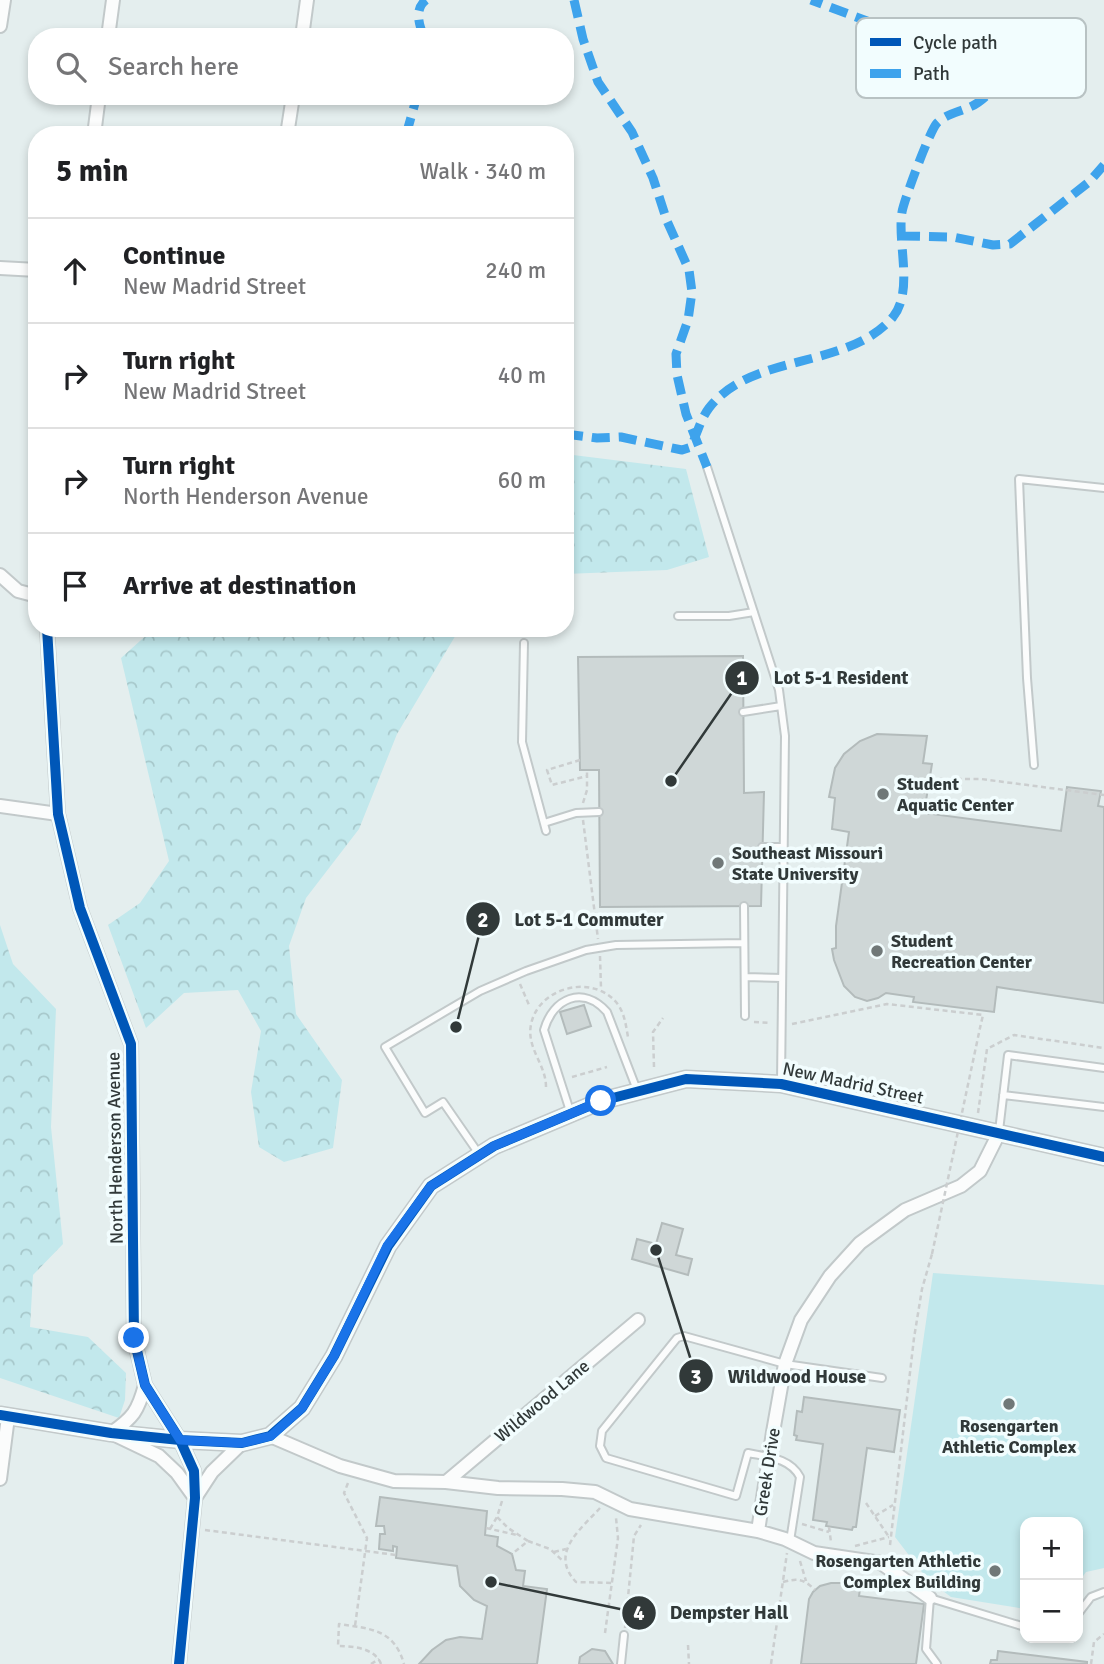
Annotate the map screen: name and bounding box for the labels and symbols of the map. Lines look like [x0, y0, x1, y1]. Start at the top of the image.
legend [856, 18, 1086, 98]
text: Cycle path [913, 31, 998, 55]
text: Path [913, 62, 950, 86]
callout: Lot 5-1 Resident [725, 658, 923, 698]
text: 1 [736, 665, 748, 691]
text: Lot 5-1 Resident [774, 666, 908, 690]
place label: Student Aquatic Center [897, 773, 1015, 816]
marker: Student Aquatic Center [875, 786, 891, 802]
place label: Southeast Missouri State University [732, 842, 883, 885]
marker: Southeast Missouri State University [710, 855, 726, 871]
callout: Lot 5-1 Commuter [465, 899, 678, 939]
text: 2 [477, 907, 489, 933]
text: Lot 5-1 Commuter [514, 908, 664, 932]
place label: Student Recreation Center [891, 930, 1033, 973]
marker: Student Recreation Center [869, 943, 885, 959]
street label: North Henderson Avenue [102, 1052, 128, 1244]
street label: New Madrid Street [781, 1057, 925, 1109]
route start [585, 1085, 616, 1116]
route end [118, 1322, 149, 1353]
street label: Wildwood Lane [490, 1355, 594, 1447]
callout: Wildwood House [678, 1356, 880, 1396]
text: 3 [690, 1364, 702, 1390]
text: Wildwood House [728, 1365, 866, 1389]
marker: Rosengarten Athletic Complex [1001, 1396, 1017, 1412]
place label: Rosengarten Athletic Complex [942, 1415, 1076, 1458]
street label: Greek Drive [749, 1426, 785, 1518]
place label: Rosengarten Athletic Complex Building [815, 1550, 981, 1593]
marker: Rosengarten Athletic Complex Building [987, 1563, 1003, 1579]
callout: Dempster Hall [621, 1593, 803, 1633]
text: 4 [633, 1600, 645, 1626]
text: Dempster Hall [670, 1601, 788, 1625]

